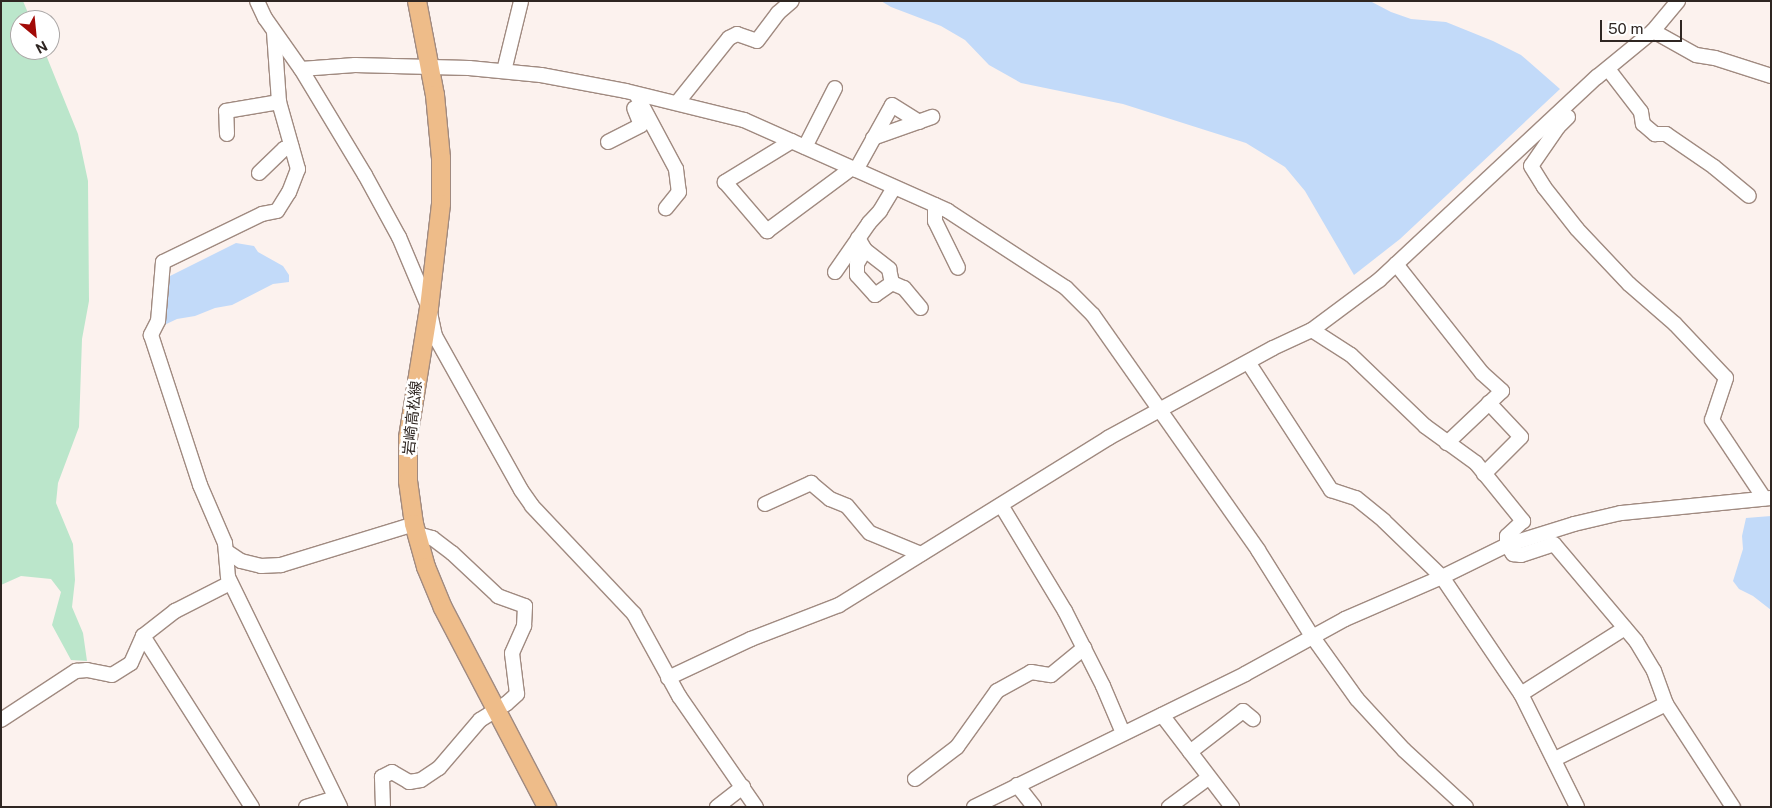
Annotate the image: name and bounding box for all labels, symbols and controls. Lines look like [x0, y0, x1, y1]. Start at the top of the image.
north arrow [10, 10, 60, 60]
scale bar [1602, 10, 1684, 42]
text: 50 m [1608, 20, 1643, 37]
text: N [33, 38, 50, 57]
street label: 岩崎高松線 [399, 380, 425, 456]

